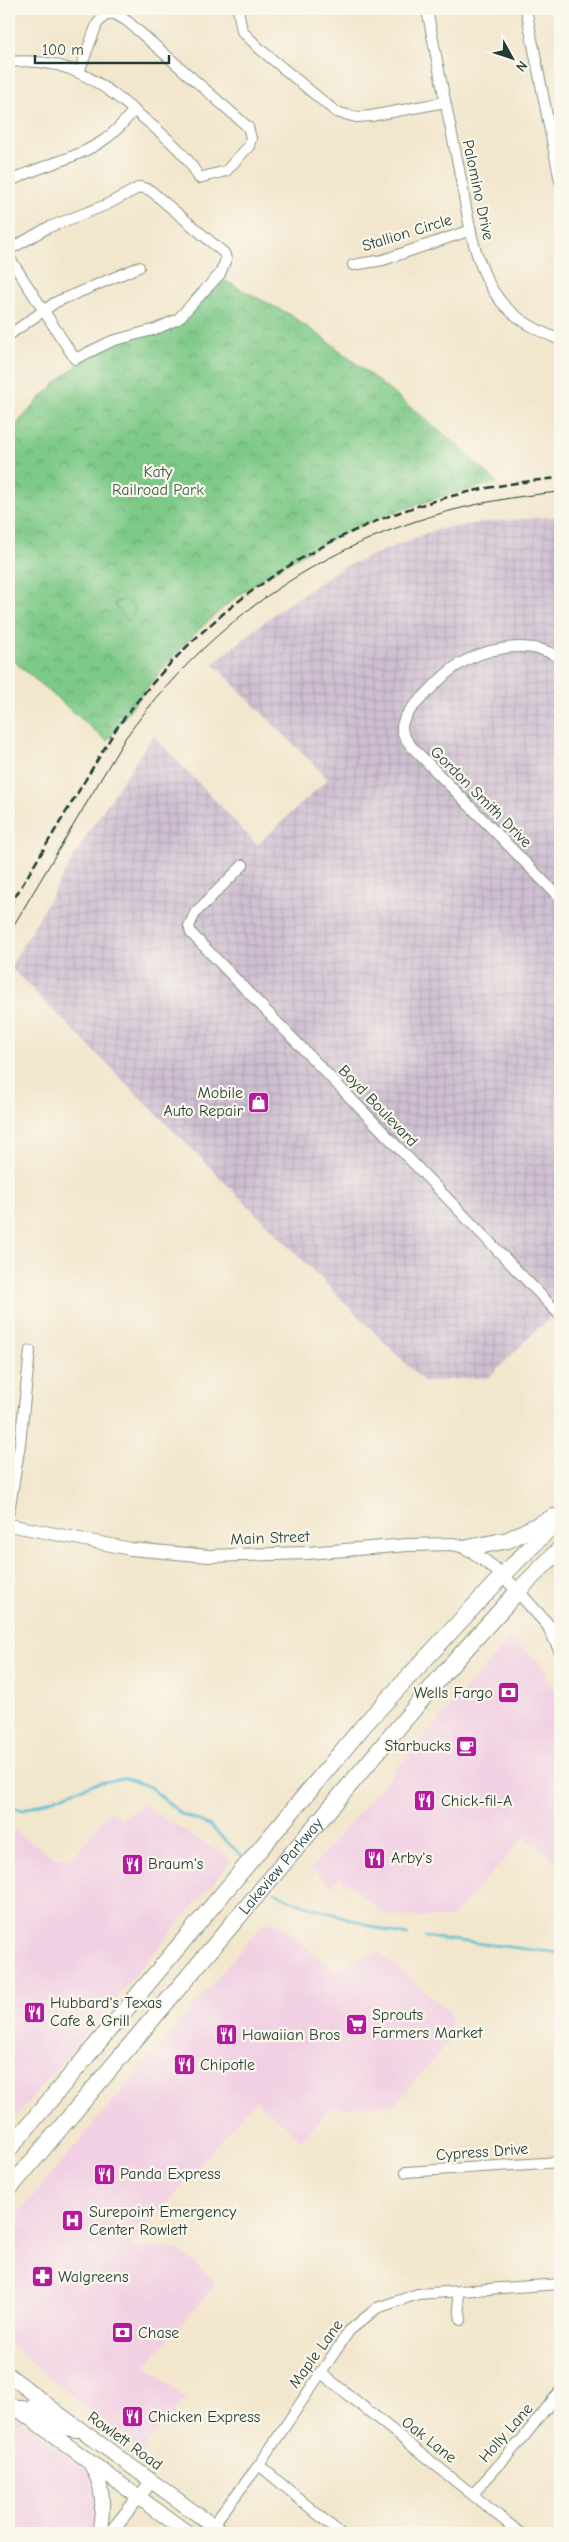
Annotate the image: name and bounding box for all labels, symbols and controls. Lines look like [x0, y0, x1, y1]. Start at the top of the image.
scale bar [35, 32, 169, 64]
north arrow [486, 32, 536, 82]
text: 100 m [42, 41, 84, 59]
text: N [512, 57, 531, 75]
street label: Palomino Drive [459, 138, 497, 242]
street label: Stallion Circle [360, 211, 454, 255]
park label: Katy Railroad Park [112, 463, 204, 499]
street label: Gordon Smith Drive [427, 743, 535, 851]
street label: Boyd Boulevard [335, 1062, 421, 1150]
place label: Mobile Auto Repair [164, 1084, 244, 1120]
shop icon: Mobile Auto Repair [247, 1090, 271, 1114]
street label: Main Street [230, 1528, 310, 1548]
bank icon: Wells Fargo [497, 1681, 521, 1705]
place label: Wells Fargo [414, 1684, 493, 1702]
cafe icon: Starbucks [455, 1734, 479, 1758]
place label: Starbucks [385, 1737, 451, 1755]
restaurant icon: Chick-fil-A [413, 1789, 437, 1813]
place label: Chick-fil-A [441, 1792, 512, 1810]
street label: Lakeview Parkway [235, 1814, 327, 1918]
restaurant icon: Arby's [363, 1846, 387, 1870]
place label: Arby's [391, 1849, 432, 1867]
restaurant icon: Braum's [120, 1852, 144, 1876]
place label: Braum's [148, 1855, 204, 1873]
place label: Hubbard's Texas Cafe & Grill [50, 1994, 162, 2030]
restaurant icon: Hubbard's Texas Cafe & Grill [22, 2000, 46, 2024]
place label: Sprouts Farmers Market [372, 2006, 483, 2042]
supermarket icon: Sprouts Farmers Market [344, 2012, 368, 2036]
restaurant icon: Hawaiian Bros [214, 2023, 238, 2047]
place label: Hawaiian Bros [242, 2026, 340, 2044]
restaurant icon: Chipotle [172, 2053, 196, 2077]
place label: Chipotle [200, 2056, 255, 2074]
street label: Cypress Drive [435, 2140, 529, 2164]
restaurant icon: Panda Express [92, 2162, 116, 2186]
place label: Panda Express [120, 2165, 221, 2183]
place label: Surepoint Emergency Center Rowlett [89, 2203, 237, 2239]
hospital icon: Surepoint Emergency Center Rowlett [61, 2209, 85, 2233]
pharmacy icon: Walgreens [30, 2265, 54, 2289]
place label: Walgreens [58, 2268, 129, 2286]
street label: Maple Lane [285, 2316, 347, 2392]
bank icon: Chase [110, 2321, 134, 2345]
place label: Chase [138, 2324, 179, 2342]
street label: Holly Lane [475, 2400, 537, 2466]
restaurant icon: Chicken Express [120, 2405, 144, 2429]
street label: Rowlett Road [84, 2408, 166, 2474]
place label: Chicken Express [148, 2408, 261, 2426]
street label: Oak Lane [398, 2413, 460, 2467]

